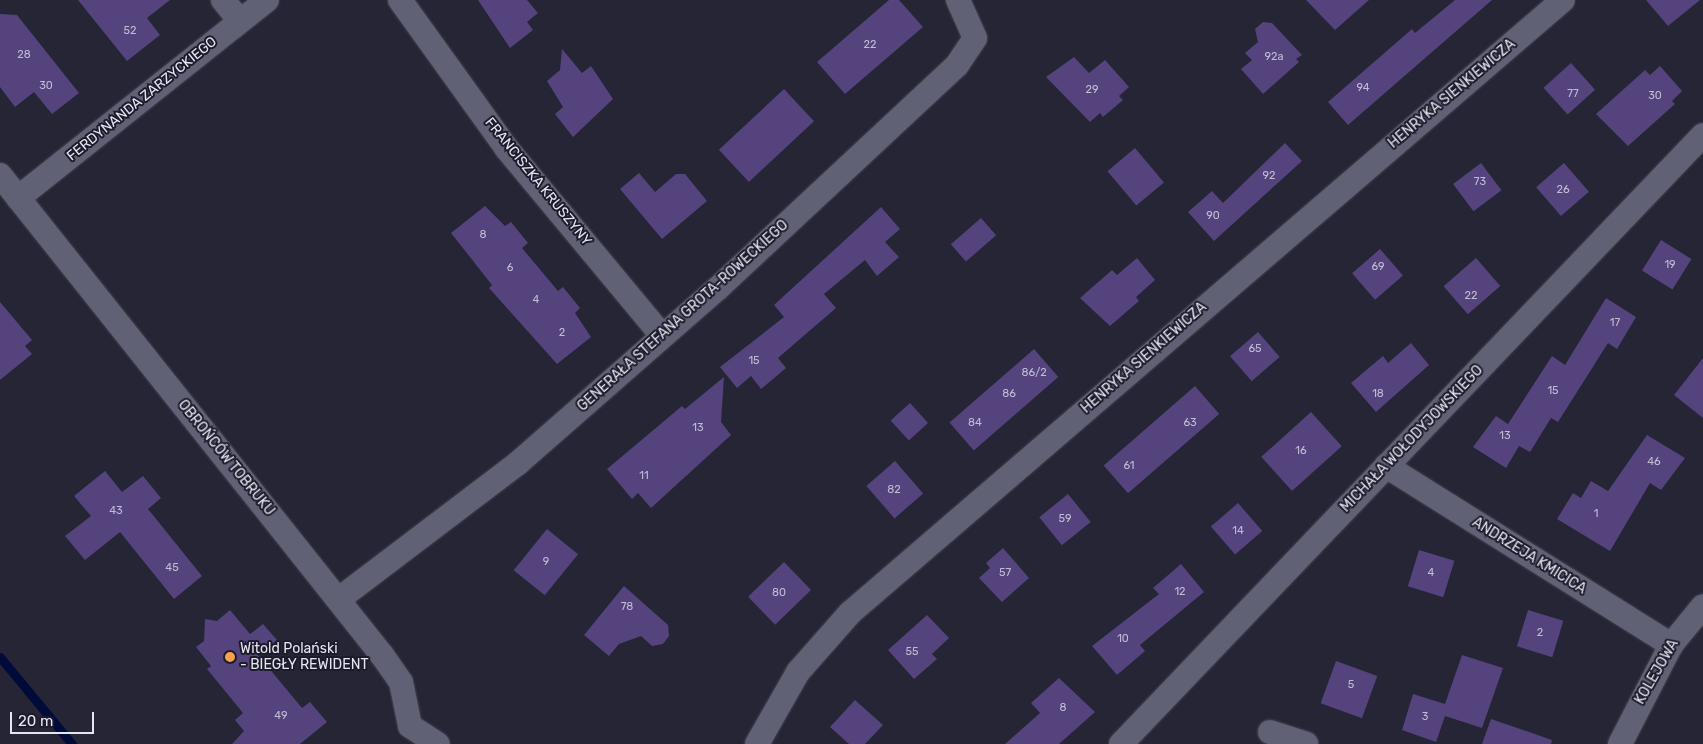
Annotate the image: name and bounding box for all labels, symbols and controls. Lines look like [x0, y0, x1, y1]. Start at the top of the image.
house number: 52 [124, 24, 136, 38]
street label: FERDYNANDA ZARZYCKIEGO [64, 33, 220, 165]
street label: HENRYKA SIENKIEWICZA [1385, 36, 1519, 152]
house number: 22 [864, 38, 876, 52]
house number: 28 [17, 48, 31, 62]
house number: 92a [1264, 50, 1284, 64]
house number: 30 [39, 79, 53, 93]
house number: 94 [1356, 81, 1370, 95]
house number: 29 [1086, 83, 1098, 97]
house number: 77 [1567, 87, 1579, 101]
house number: 30 [1648, 89, 1662, 103]
street label: FRANCISZKA KRUSZYNY [481, 114, 595, 250]
house number: 92 [1263, 169, 1275, 183]
house number: 73 [1474, 175, 1486, 189]
house number: 26 [1556, 183, 1570, 197]
house number: 90 [1206, 209, 1220, 223]
street label: GENERAŁA STEFANA GROTA-ROWECKIEGO [574, 217, 792, 415]
house number: 8 [480, 228, 486, 242]
house number: 19 [1664, 258, 1676, 272]
house number: 69 [1371, 260, 1385, 274]
house number: 6 [507, 261, 513, 275]
house number: 22 [1465, 289, 1477, 303]
house number: 4 [533, 293, 539, 307]
street label: HENRYKA SIENKIEWICZA [1078, 299, 1210, 417]
house number: 17 [1610, 316, 1620, 330]
house number: 2 [559, 326, 565, 340]
house number: 65 [1248, 342, 1262, 356]
house number: 15 [748, 354, 760, 368]
street label: MICHAŁA WOŁODYJOWSKIEGO [1337, 362, 1487, 516]
house number: 86/2 [1021, 366, 1047, 380]
house number: 15 [1547, 384, 1559, 398]
house number: 86 [1002, 387, 1016, 401]
house number: 18 [1372, 387, 1384, 401]
street label: OBROŃCÓW TOBRUKU [174, 397, 278, 519]
house number: 84 [968, 416, 982, 430]
house number: 63 [1183, 416, 1197, 430]
house number: 13 [692, 421, 704, 435]
house number: 13 [1499, 429, 1511, 443]
house number: 16 [1295, 444, 1307, 458]
house number: 46 [1647, 455, 1661, 469]
house number: 61 [1123, 459, 1135, 473]
house number: 11 [639, 469, 649, 483]
house number: 82 [887, 483, 901, 497]
house number: 43 [109, 504, 123, 518]
house number: 1 [1594, 507, 1598, 521]
house number: 59 [1058, 512, 1072, 526]
street label: ANDRZEJA KMICICA [1469, 514, 1589, 598]
house number: 14 [1232, 524, 1244, 538]
house number: 9 [543, 555, 549, 569]
house number: 45 [165, 561, 179, 575]
house number: 57 [999, 566, 1011, 580]
house number: 4 [1428, 566, 1434, 580]
house number: 12 [1174, 585, 1186, 599]
house number: 80 [772, 586, 786, 600]
house number: 78 [621, 600, 633, 614]
house number: 2 [1537, 626, 1543, 640]
house number: 10 [1117, 632, 1129, 646]
street label: KOLEJOWA [1632, 637, 1682, 707]
place label: Witold Polański - BIEGŁY REWIDENT [240, 641, 369, 674]
house number: 55 [905, 645, 919, 659]
marker: Witold Polański - BIEGŁY REWIDENT [224, 651, 236, 663]
house number: 5 [1348, 678, 1354, 692]
house number: 8 [1060, 701, 1066, 715]
scale bar [12, 702, 96, 734]
house number: 49 [274, 709, 288, 723]
house number: 3 [1422, 710, 1428, 724]
text: 20 m [18, 712, 53, 730]

